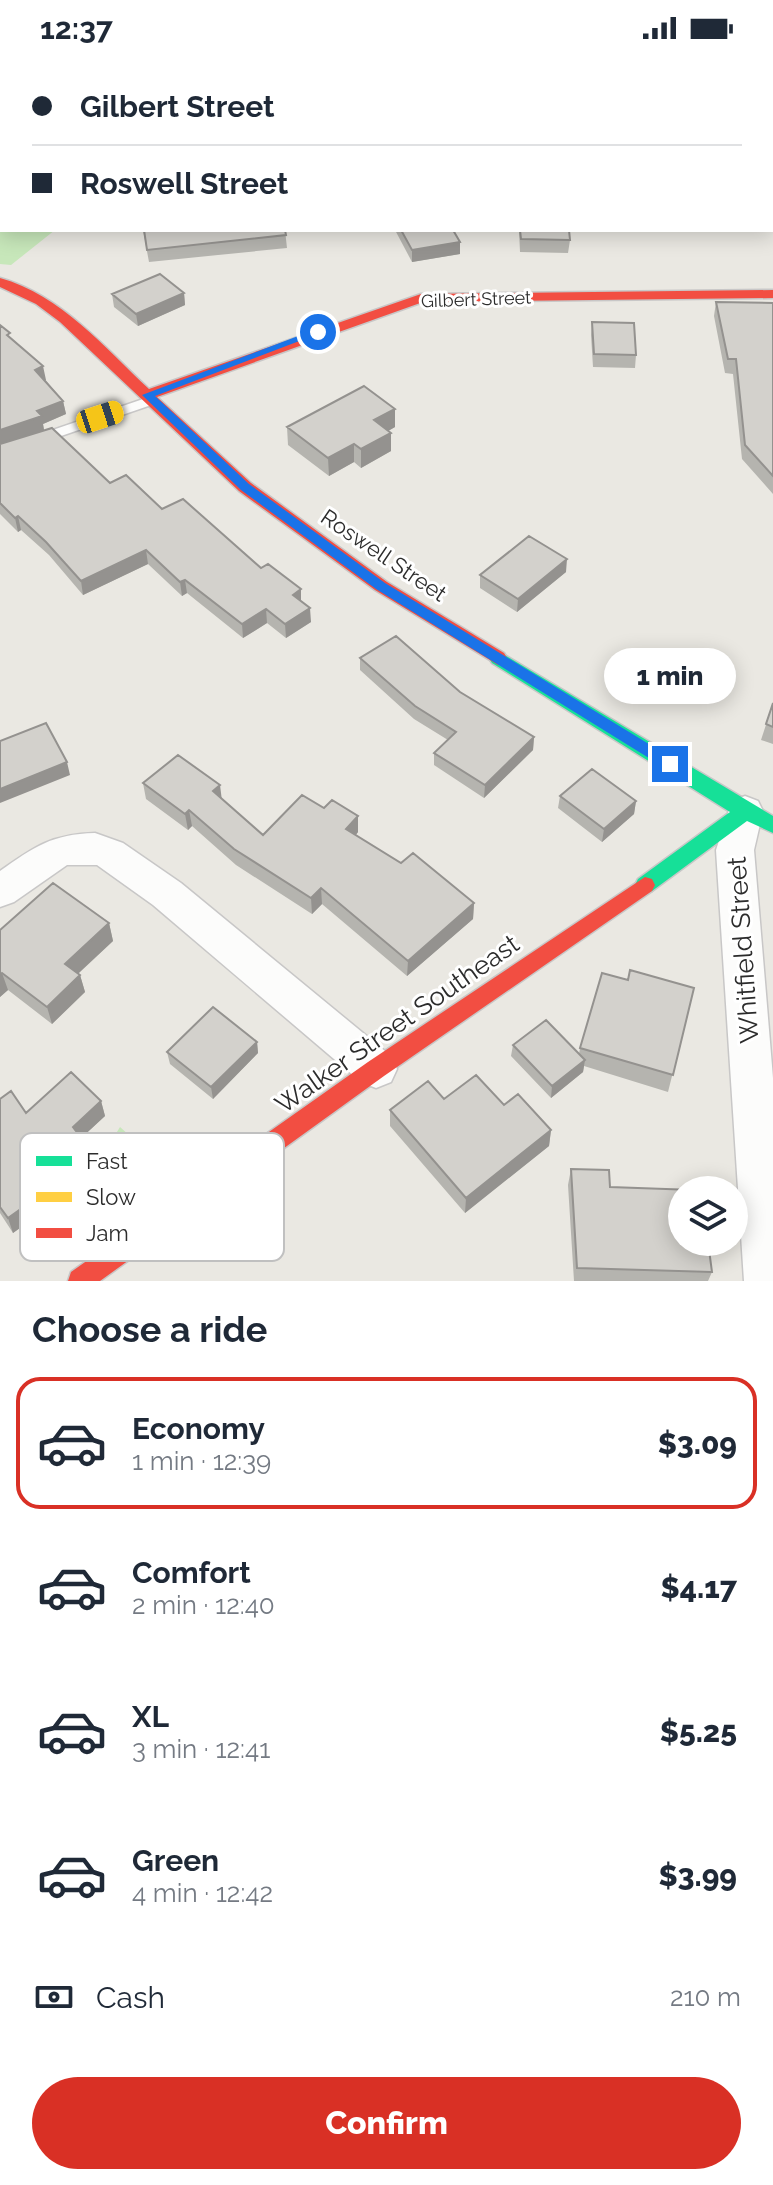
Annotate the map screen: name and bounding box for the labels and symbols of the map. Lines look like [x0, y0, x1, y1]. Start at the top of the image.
street label: Gilbert Street [421, 287, 531, 311]
route start [300, 314, 336, 350]
car [73, 398, 127, 436]
street label: Roswell Street [316, 503, 452, 607]
callout: 1 min [604, 648, 736, 704]
route end [652, 746, 688, 782]
street label: Whitfield Street [721, 855, 764, 1044]
street label: Walker Street Southeast [269, 928, 525, 1120]
legend [20, 1133, 284, 1261]
text: Fast [86, 1148, 128, 1174]
text: Slow [86, 1184, 136, 1210]
text: Jam [86, 1220, 129, 1246]

